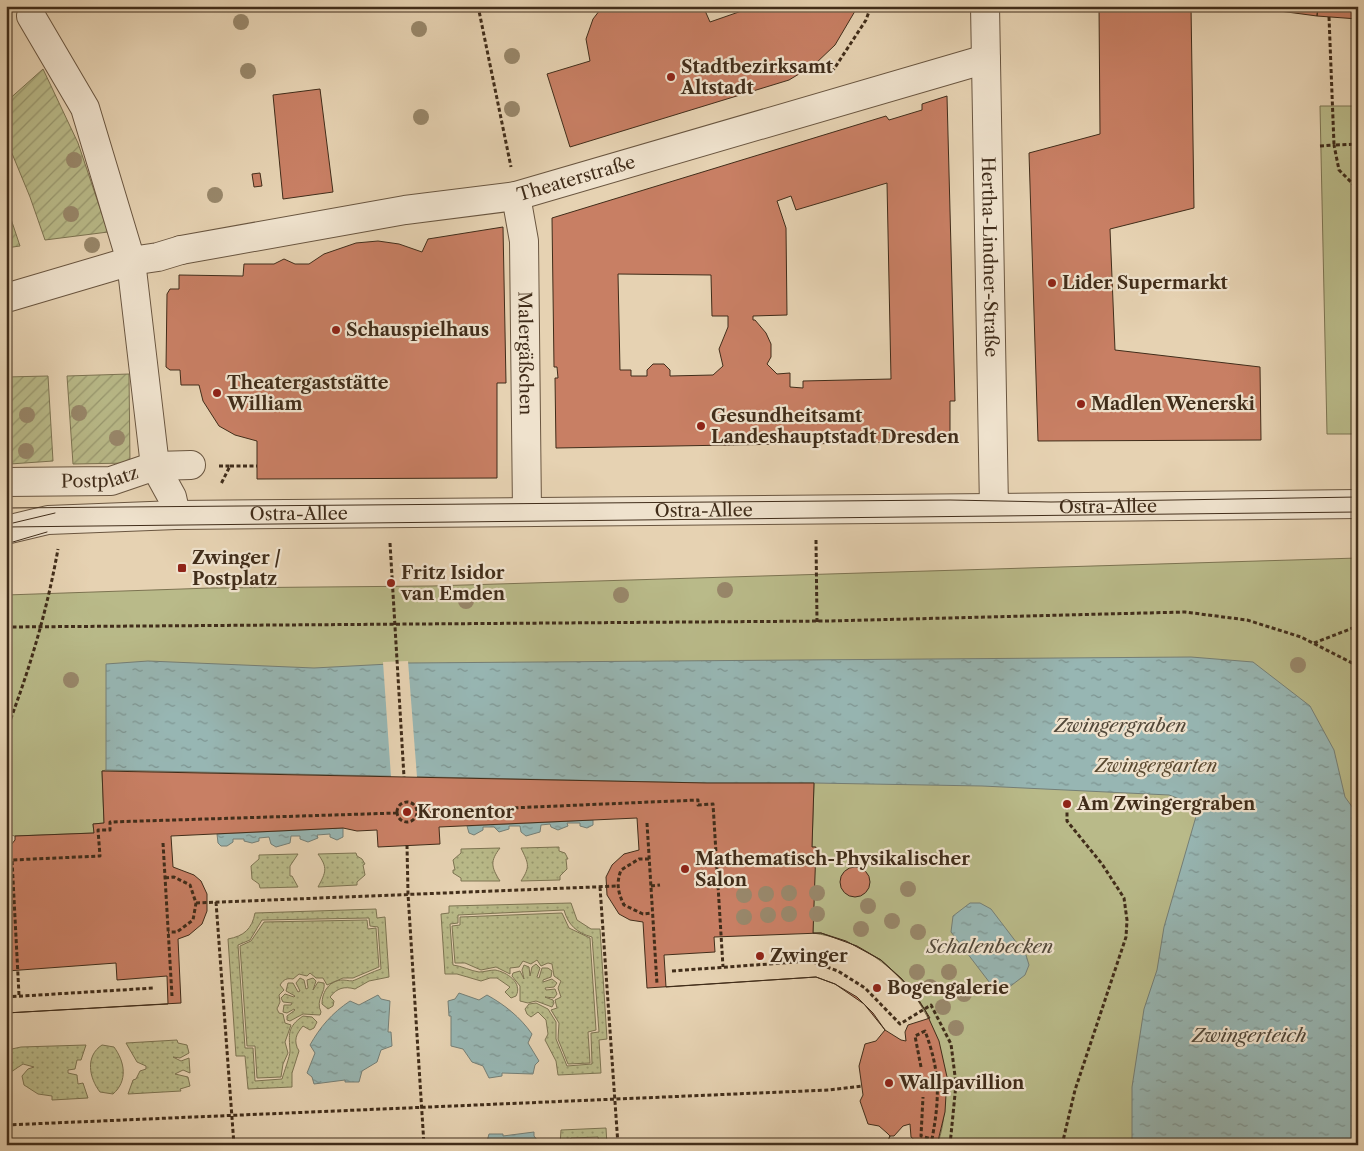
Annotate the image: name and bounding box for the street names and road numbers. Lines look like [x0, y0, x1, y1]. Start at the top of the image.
street label: Theaterstraße [514, 151, 638, 206]
street label: Hertha-Lindner-Straße [977, 156, 1002, 358]
street label: Malergäßchen [514, 291, 537, 415]
street label: Postplatz [61, 462, 141, 492]
street label: Ostra-Allee [1059, 495, 1157, 518]
street label: Ostra-Allee [655, 499, 753, 522]
street label: Ostra-Allee [250, 503, 348, 525]

